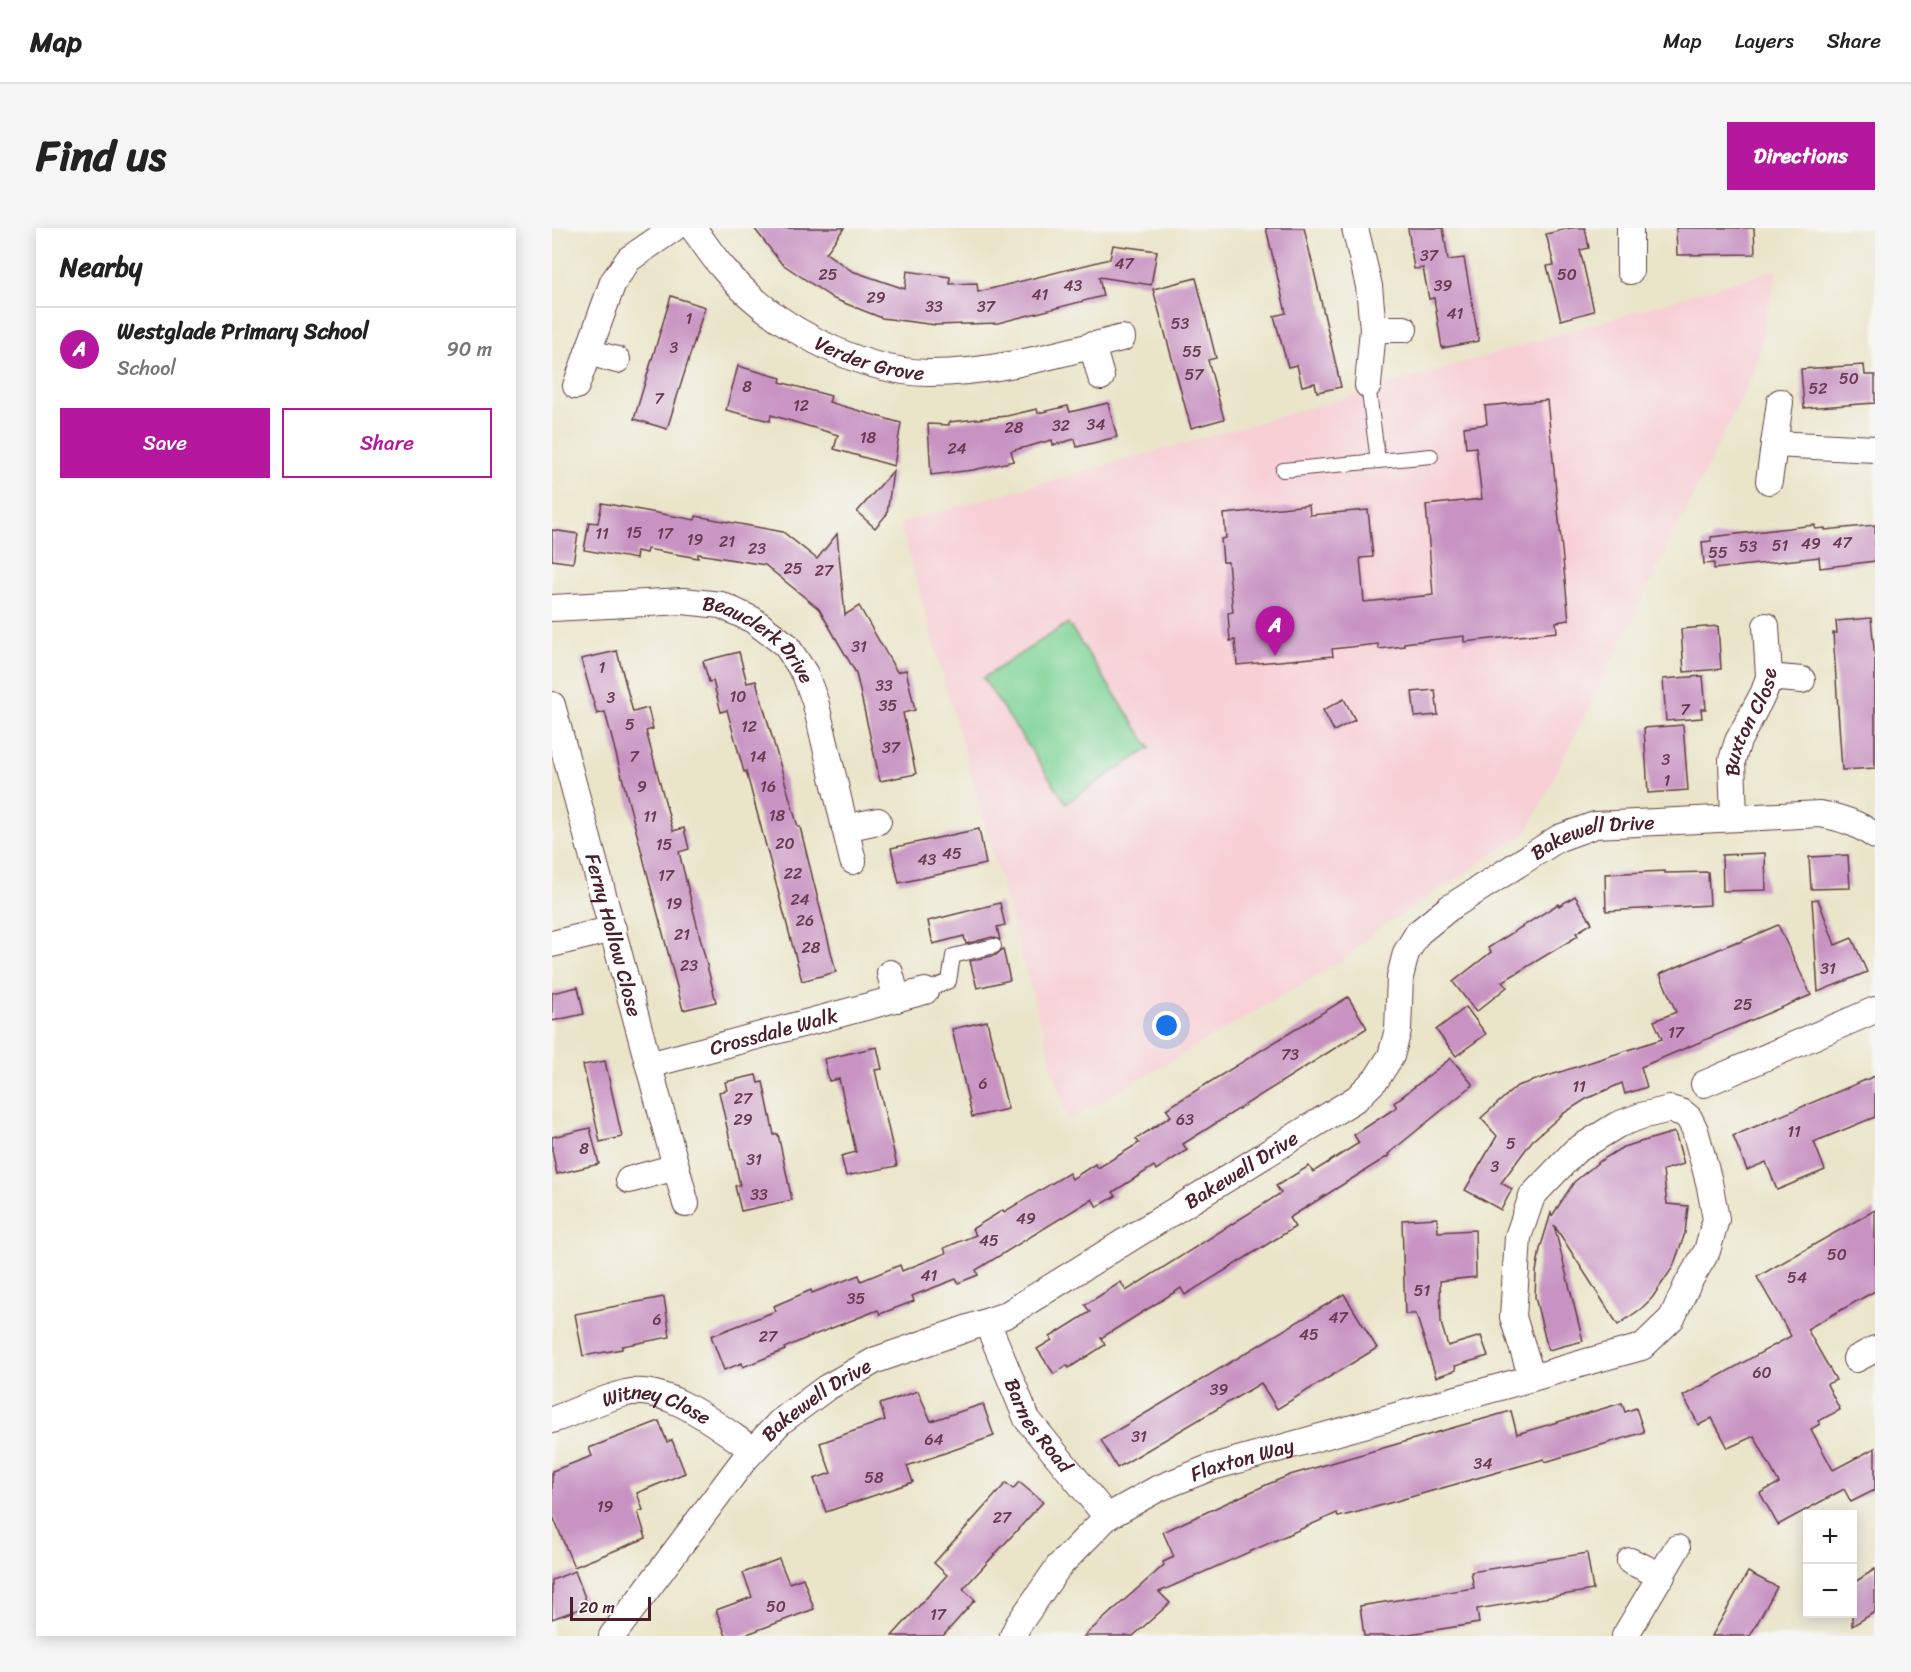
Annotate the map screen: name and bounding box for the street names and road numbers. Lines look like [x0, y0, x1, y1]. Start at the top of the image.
street label: Verder Grove [808, 326, 925, 391]
street label: Beauclerk Drive [701, 586, 824, 688]
street label: Buxton Close [1715, 667, 1787, 777]
street label: Bakewell Drive [1524, 805, 1655, 870]
street label: Ferny Hollow Close [575, 849, 652, 1021]
street label: Crossdale Walk [706, 998, 842, 1066]
street label: Bakewell Drive [1177, 1121, 1306, 1219]
street label: Bakewell Drive [753, 1349, 878, 1450]
street label: Barnes Road [994, 1373, 1082, 1482]
street label: Witney Close [597, 1375, 718, 1435]
street label: Flaxton Way [1185, 1428, 1299, 1492]

